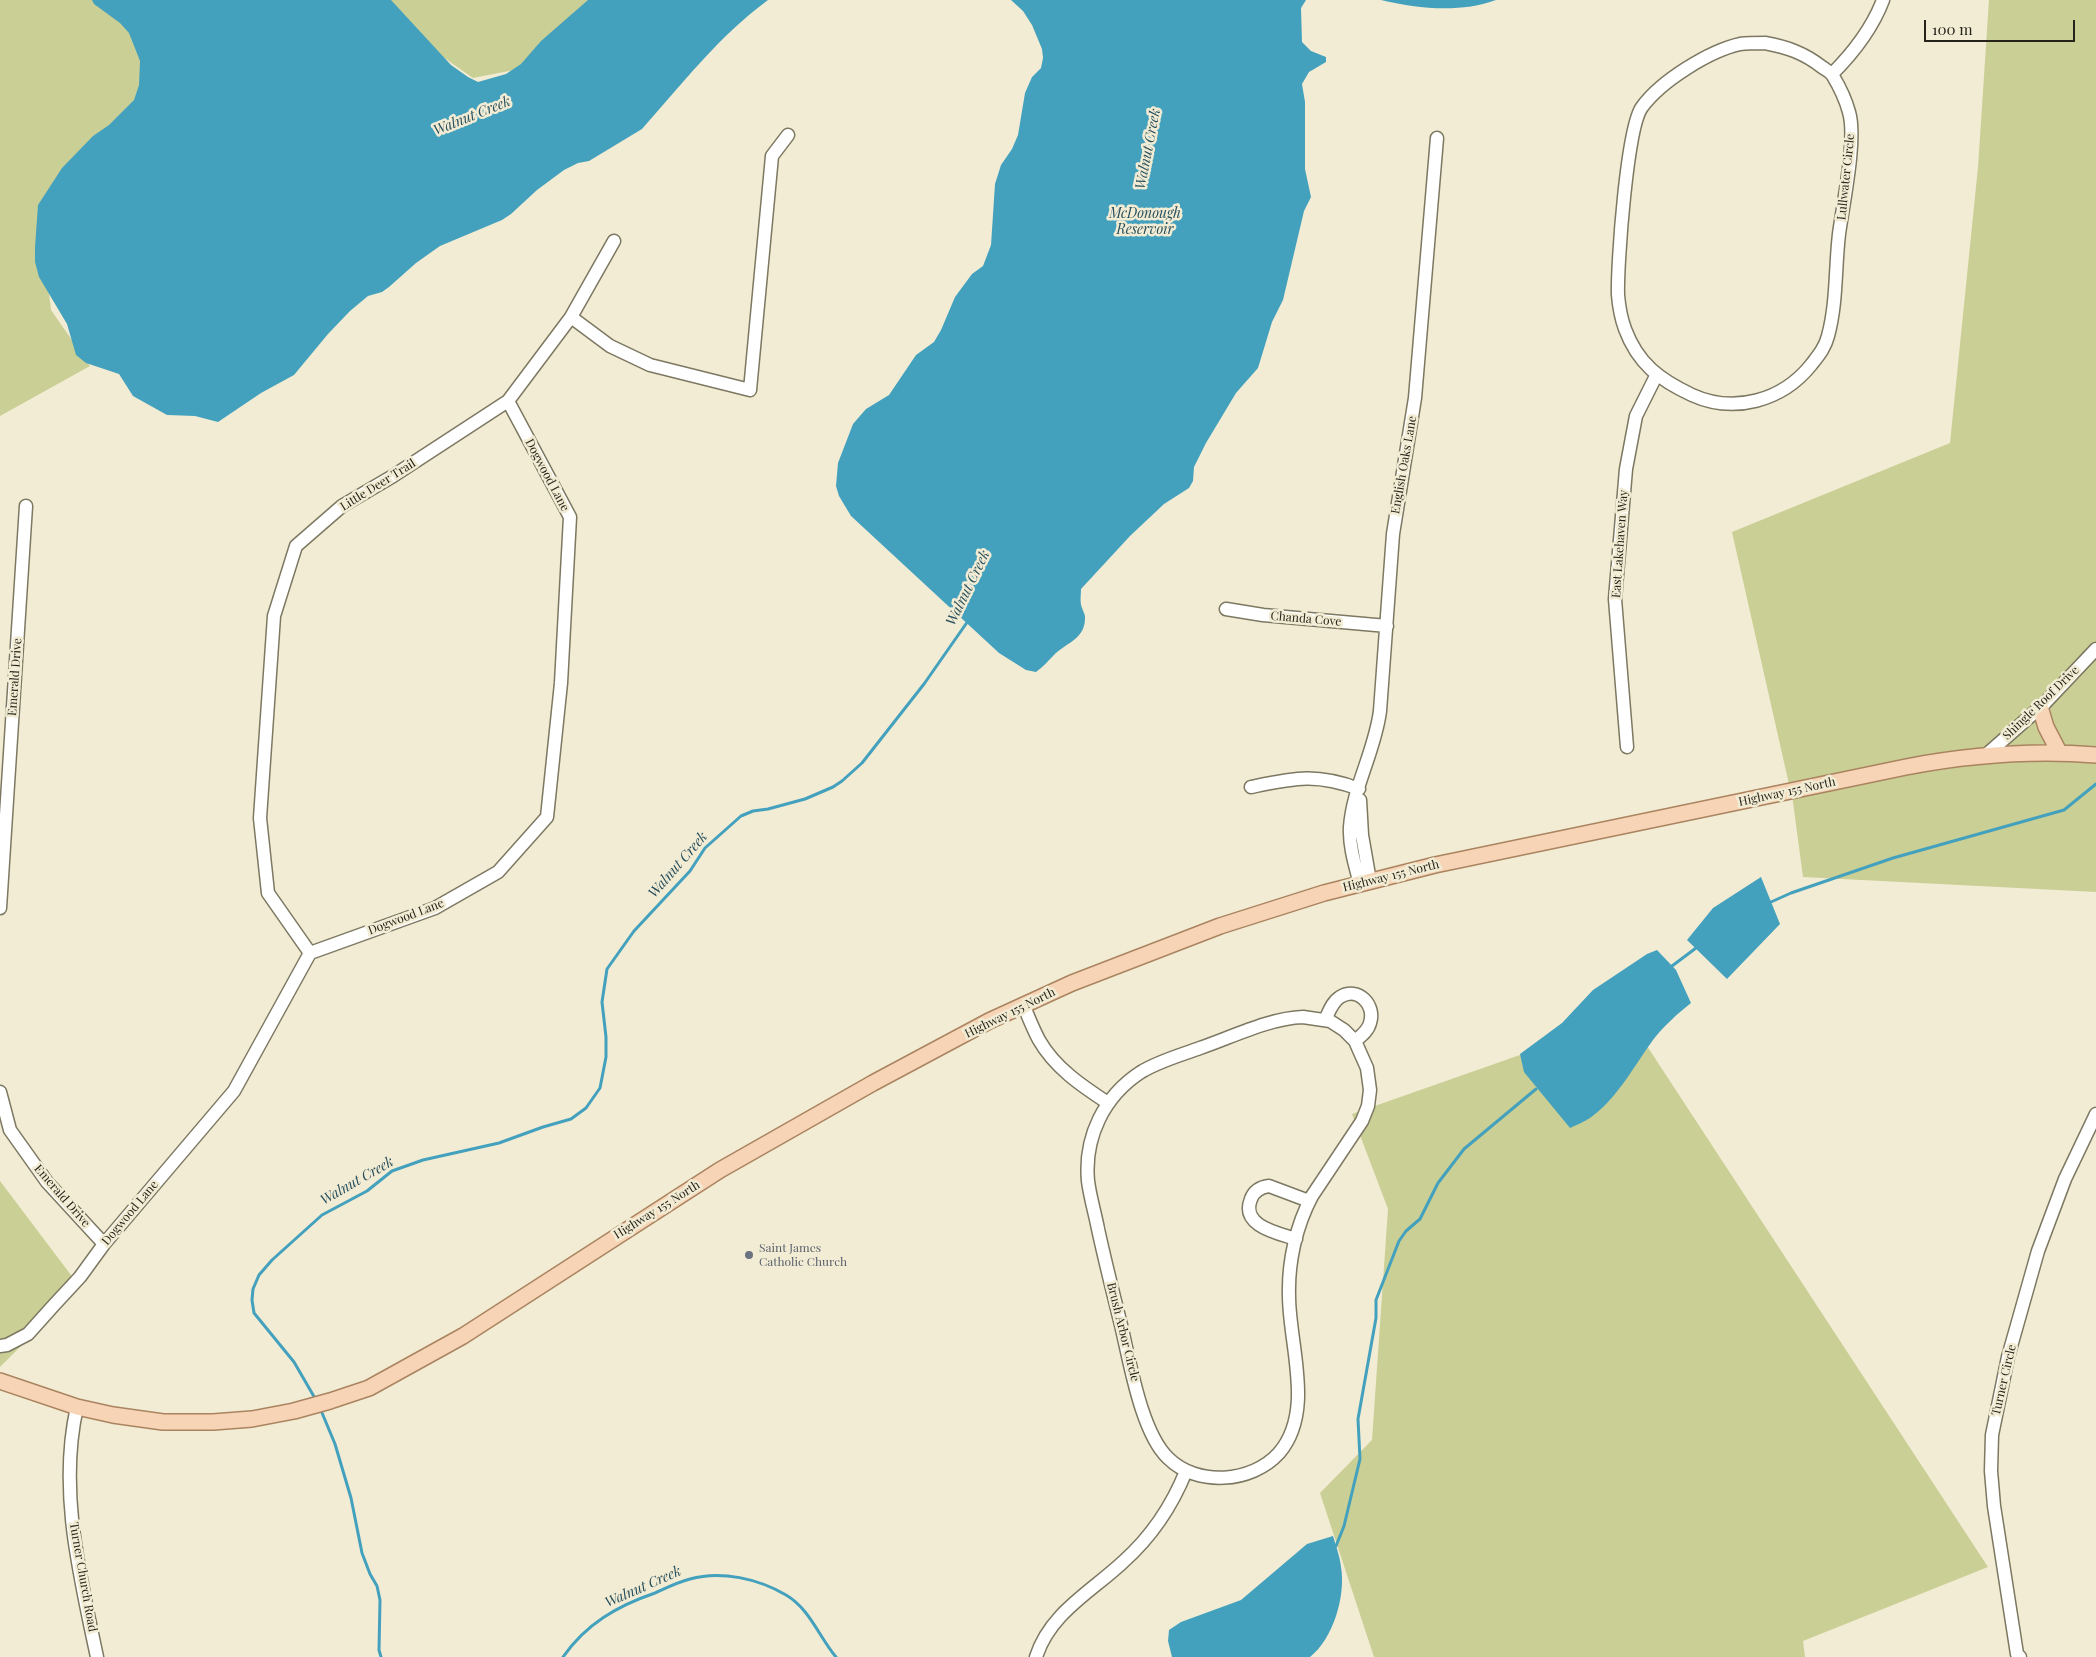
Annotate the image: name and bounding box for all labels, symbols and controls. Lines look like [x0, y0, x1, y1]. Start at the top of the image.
scale bar [1926, 10, 2077, 42]
text: 100 m [1932, 19, 1973, 39]
water label: Walnut Creek [431, 93, 513, 139]
water label: Walnut Creek [1132, 107, 1164, 191]
street label: Lullwater Circle [1834, 133, 1858, 221]
water label: McDonough Reservoir [1109, 206, 1181, 238]
street label: English Oaks Lane [1388, 415, 1420, 515]
street label: Dogwood Lane [522, 436, 572, 514]
street label: Little Deer Trail [338, 456, 418, 514]
street label: East Lakehaven Way [1609, 489, 1631, 599]
water label: Walnut Creek [943, 548, 993, 628]
street label: Chanda Cove [1270, 609, 1342, 629]
street label: Emerald Drive [5, 638, 25, 716]
street label: Shingle Roof Drive [2000, 663, 2082, 743]
street label: Highway 155 North [1737, 775, 1837, 809]
water label: Walnut Creek [645, 829, 711, 901]
street label: Highway 155 North [1341, 857, 1441, 895]
street label: Dogwood Lane [366, 896, 446, 938]
street label: Highway 155 North [962, 985, 1058, 1041]
water label: Walnut Creek [317, 1153, 397, 1209]
street label: Emerald Drive [31, 1162, 93, 1230]
street label: Dogwood Lane [99, 1178, 161, 1248]
street label: Highway 155 North [611, 1178, 703, 1242]
place label: Saint James Catholic Church [759, 1241, 847, 1269]
marker: Saint James Catholic Church [743, 1249, 755, 1261]
street label: Brush Arbor Circle [1104, 1281, 1142, 1383]
street label: Turner Circle [1989, 1343, 2019, 1417]
street label: Turner Church Road [66, 1521, 100, 1633]
water label: Walnut Creek [602, 1563, 684, 1611]

